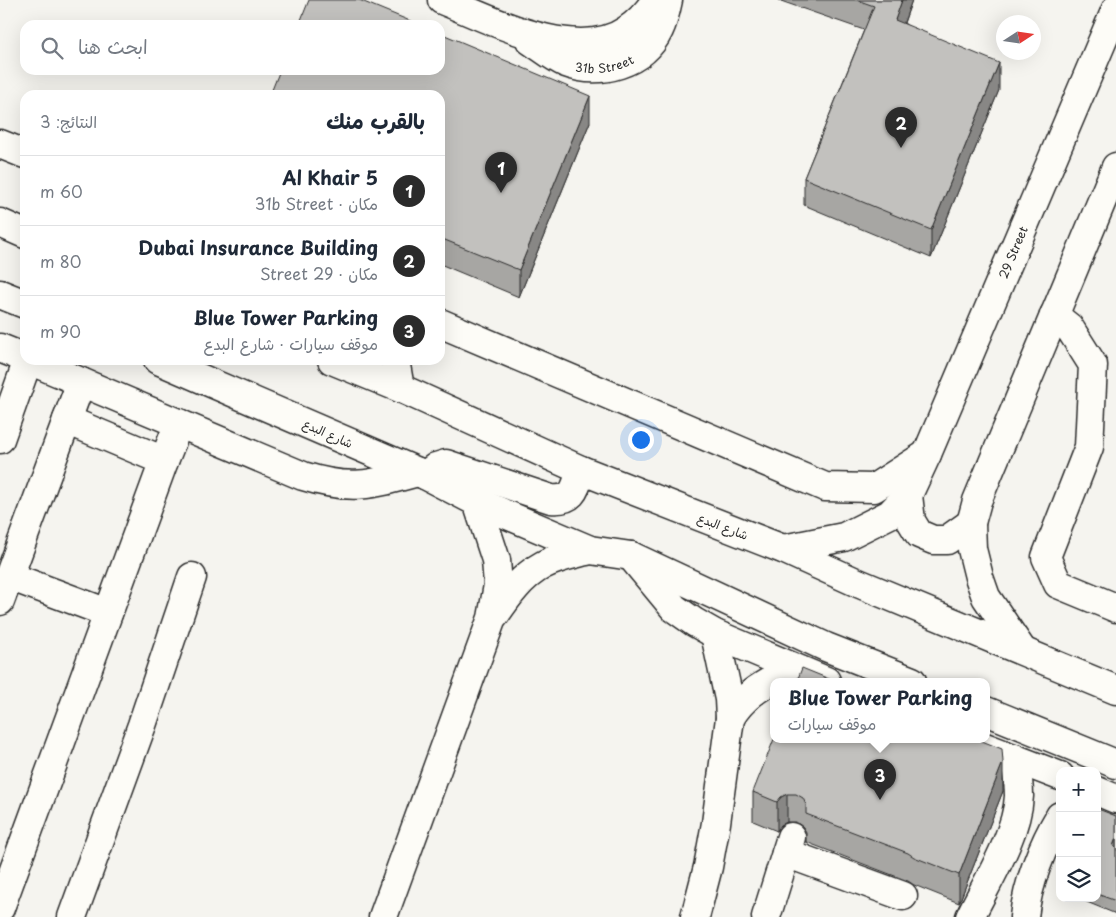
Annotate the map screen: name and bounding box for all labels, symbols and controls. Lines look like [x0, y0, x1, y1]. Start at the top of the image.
north arrow [996, 15, 1041, 60]
search box [20, 20, 445, 75]
text: ابحث هنا [78, 32, 148, 60]
icon: search [38, 34, 66, 62]
street label: 31b Street [574, 50, 637, 77]
text: بالقرب منك [326, 104, 425, 136]
pin: 2 [885, 107, 917, 148]
text: النتائج: 3 [40, 109, 97, 133]
pin: 1 [485, 152, 517, 193]
text: Al Khair 5 [282, 163, 378, 191]
text: 60 m [40, 179, 83, 203]
text: 1 [405, 179, 413, 203]
text: مكان · 31b Street [255, 191, 378, 215]
street label: 29 Street [994, 223, 1032, 281]
text: Dubai Insurance Building [138, 233, 378, 261]
text: 80 m [40, 249, 81, 273]
text: 2 [403, 249, 415, 273]
text: مكان · 29 Street [260, 261, 378, 285]
text: Blue Tower Parking [194, 303, 378, 331]
text: 90 m [40, 319, 81, 343]
text: 3 [404, 319, 414, 343]
text: موقف سيارات · شارع البدع [204, 331, 378, 355]
street label: شارع البدع [300, 414, 356, 453]
your location [628, 427, 654, 453]
street label: شارع البدع [695, 508, 751, 545]
popup [770, 678, 990, 743]
text: Blue Tower Parking [788, 683, 972, 711]
text: موقف سيارات [788, 711, 876, 735]
pin: 3 [864, 759, 896, 800]
map controls [1056, 767, 1101, 902]
button: + [1056, 767, 1101, 812]
button: − [1056, 812, 1101, 857]
button: layers [1056, 857, 1101, 902]

